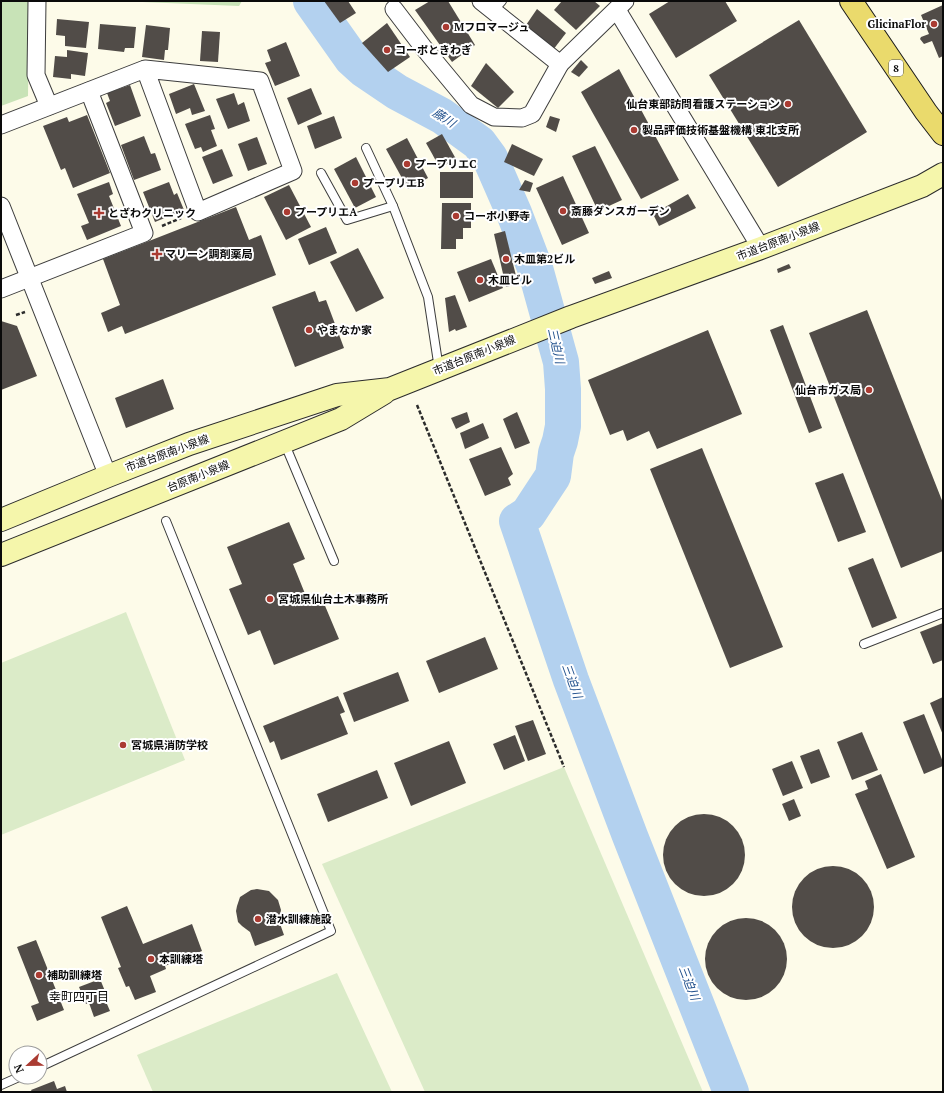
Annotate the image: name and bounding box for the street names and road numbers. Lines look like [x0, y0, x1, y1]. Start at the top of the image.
road number: 8 [889, 60, 903, 76]
street label: 市道台原南小泉線 [734, 219, 822, 263]
street label: 市道台原南小泉線 [431, 332, 517, 378]
street label: 市道台原南小泉線 [123, 431, 211, 475]
street label: 台原南小泉線 [165, 457, 231, 495]

